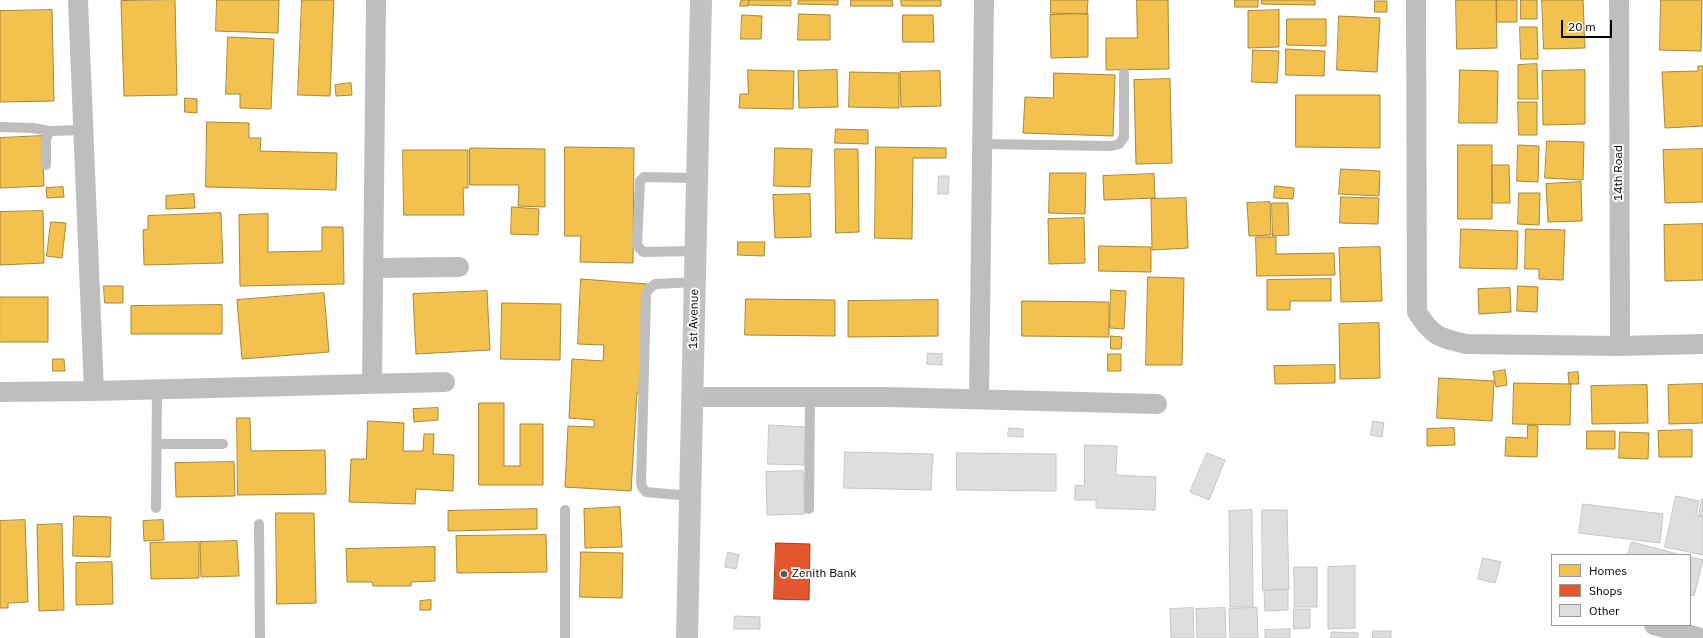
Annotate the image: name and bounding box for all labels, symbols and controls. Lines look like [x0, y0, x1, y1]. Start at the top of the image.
scale bar [1563, 12, 1614, 38]
text: 20 m [1568, 19, 1596, 34]
street label: 14th Road [1612, 145, 1626, 201]
street label: 1st Avenue [686, 289, 702, 349]
legend [1551, 554, 1691, 626]
text: Homes [1589, 563, 1627, 578]
place label: Zenith Bank [792, 567, 857, 581]
marker: Zenith Bank [779, 569, 789, 579]
text: Shops [1589, 583, 1622, 598]
text: Other [1589, 603, 1620, 618]

